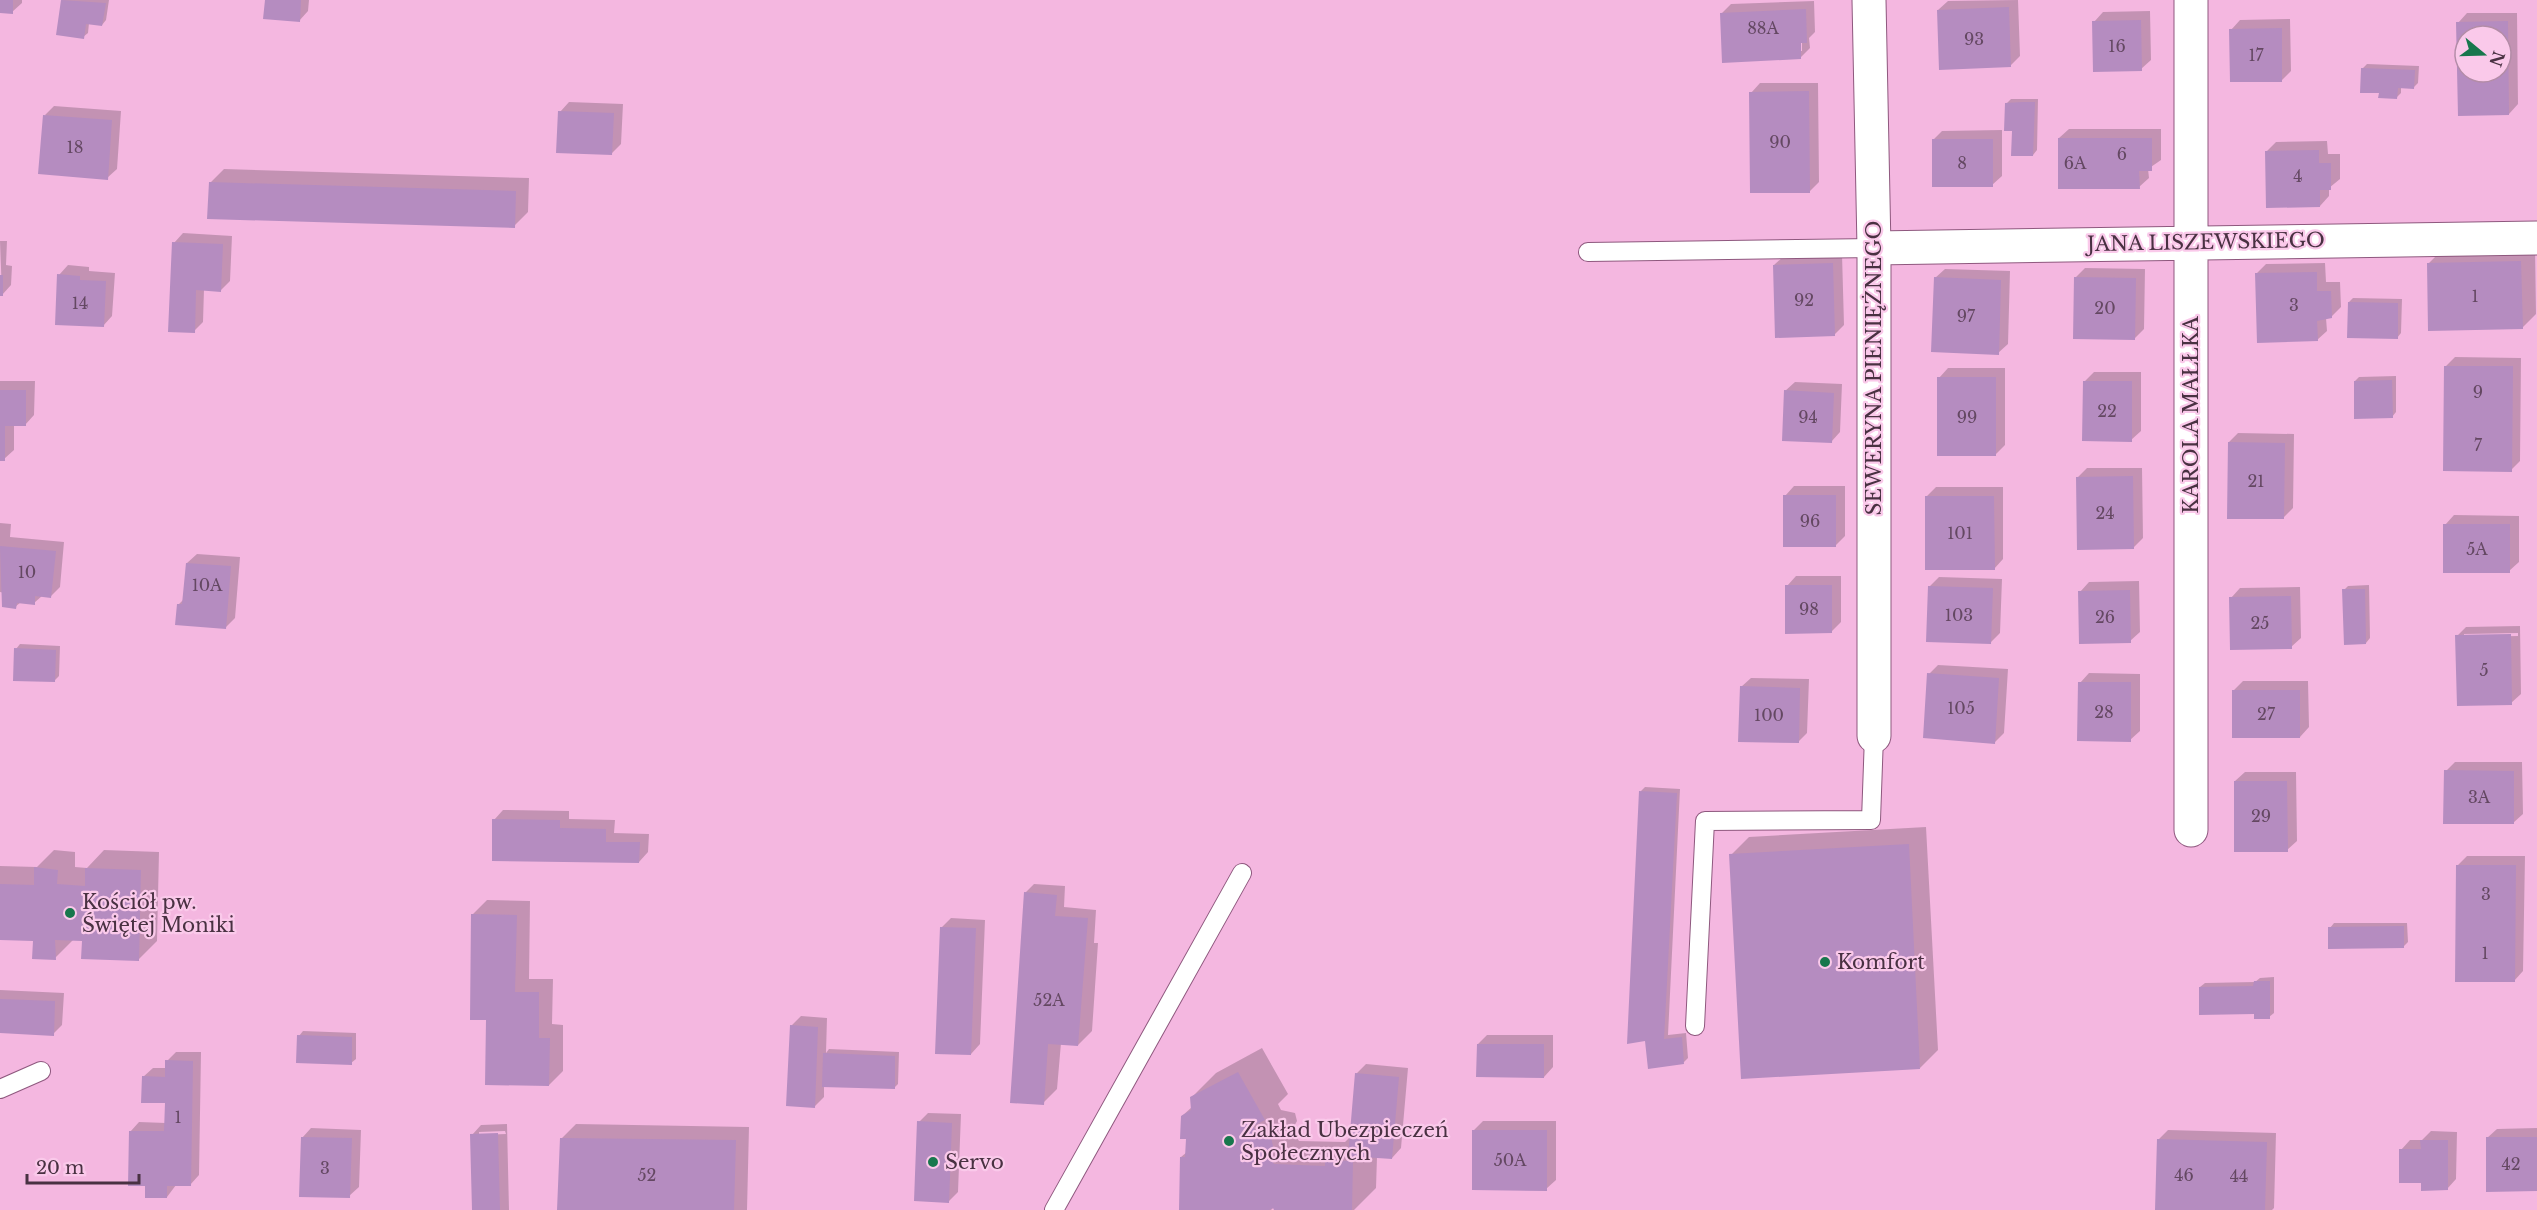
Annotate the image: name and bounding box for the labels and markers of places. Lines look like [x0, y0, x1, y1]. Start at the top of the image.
place label: Kościół pw. Świętej Moniki [82, 890, 235, 937]
marker: Kościół pw. Świętej Moniki [63, 906, 77, 920]
place label: Komfort [1837, 950, 1925, 974]
marker: Komfort [1818, 955, 1832, 969]
place label: Zakład Ubezpieczeń Społecznych [1241, 1118, 1449, 1165]
marker: Zakład Ubezpieczeń Społecznych [1222, 1134, 1236, 1148]
place label: Servo [945, 1150, 1004, 1174]
marker: Servo [926, 1155, 940, 1169]

